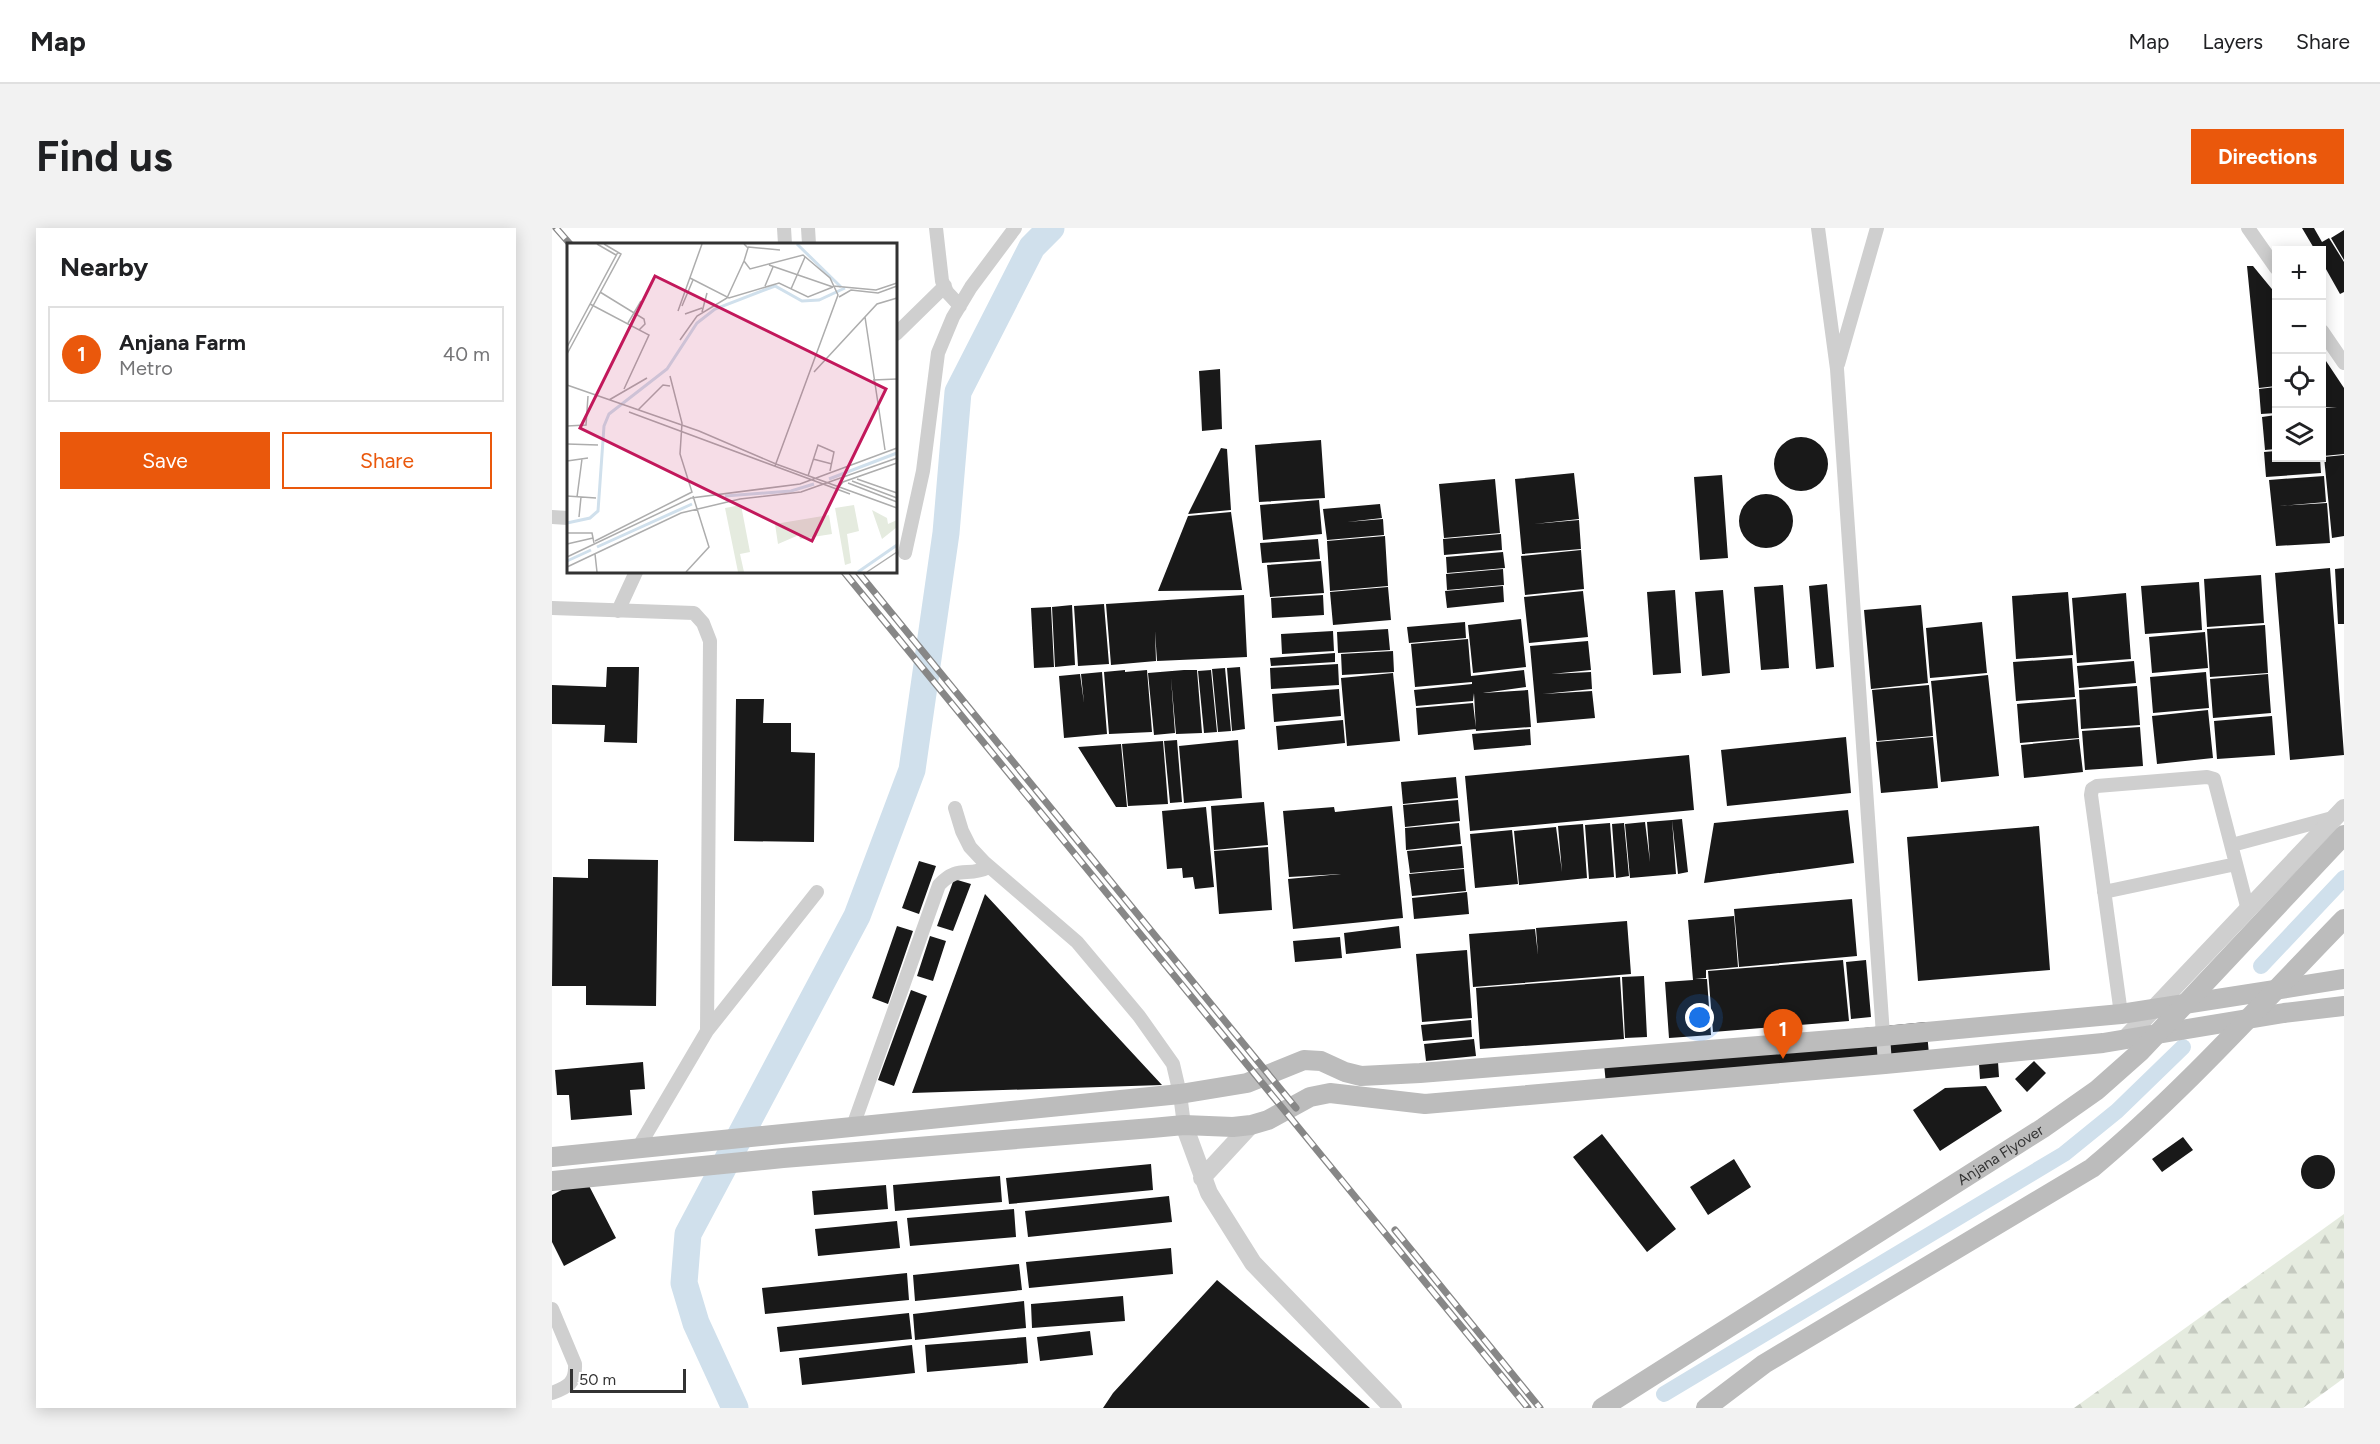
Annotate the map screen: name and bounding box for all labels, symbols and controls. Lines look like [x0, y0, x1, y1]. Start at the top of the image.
text: Map [30, 24, 86, 58]
text: Map [2129, 29, 2169, 54]
text: Layers [2202, 29, 2263, 54]
text: Share [2296, 29, 2350, 54]
button: Directions [2191, 129, 2344, 184]
text: Find us [36, 131, 173, 182]
inset map [567, 243, 897, 573]
map controls [2272, 246, 2326, 462]
button: + [2272, 246, 2326, 300]
text: Nearby [60, 251, 148, 283]
button: − [2272, 300, 2326, 354]
text: Anjana Farm [119, 329, 246, 356]
text: 1 [77, 342, 86, 366]
text: 40 m [443, 342, 490, 366]
button: locate [2272, 354, 2326, 408]
text: Metro [119, 356, 173, 380]
button: layers [2272, 408, 2326, 462]
button: Save [60, 432, 270, 489]
button: Share [282, 432, 492, 489]
your location [1685, 1003, 1714, 1032]
pin: 1 [1764, 1010, 1802, 1059]
street label: Anjana Flyover [1954, 1121, 2047, 1189]
scale bar [570, 1366, 686, 1394]
text: 50 m [579, 1370, 616, 1389]

